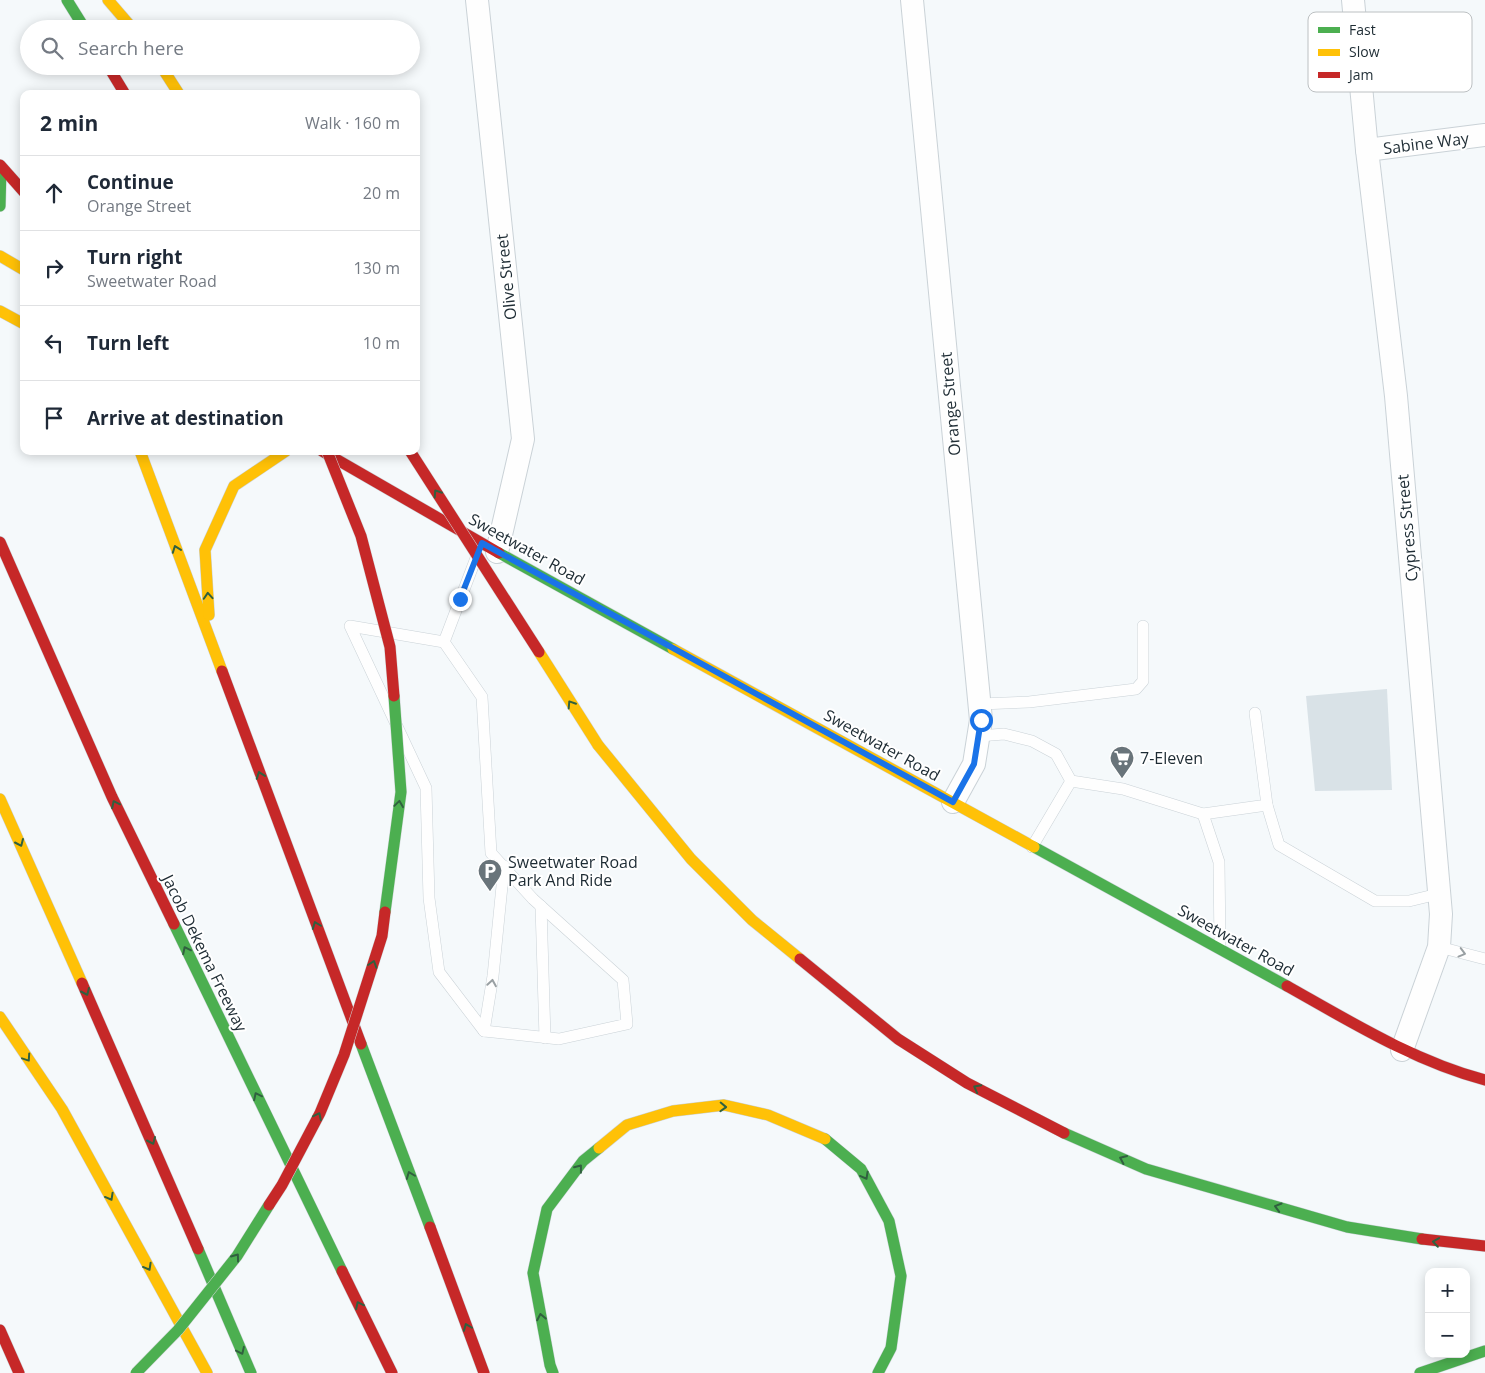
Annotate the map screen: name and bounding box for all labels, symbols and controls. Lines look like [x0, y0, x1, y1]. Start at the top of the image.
legend [1308, 12, 1472, 92]
search box [20, 20, 420, 75]
text: Fast [1349, 20, 1376, 39]
icon: search [38, 34, 66, 62]
text: Search here [78, 35, 184, 61]
text: Slow [1349, 42, 1380, 61]
text: Jam [1347, 65, 1374, 84]
text: 2 min [40, 109, 98, 137]
text: Walk · 160 m [305, 112, 400, 134]
street label: Sabine Way [1382, 127, 1471, 159]
text: Continue [87, 169, 174, 195]
icon: ahead [40, 179, 68, 207]
text: 20 m [363, 182, 400, 204]
text: Orange Street [87, 195, 191, 217]
street label: Olive Street [491, 233, 521, 321]
text: Turn right [87, 244, 182, 270]
icon: right [40, 254, 68, 282]
text: 130 m [354, 257, 400, 279]
text: Sweetwater Road [87, 270, 217, 292]
icon: left [40, 329, 68, 357]
text: Turn left [87, 330, 169, 356]
text: 10 m [363, 332, 400, 354]
street label: Orange Street [934, 351, 965, 457]
icon: arrive [40, 404, 68, 432]
text: Arrive at destination [87, 405, 284, 431]
street label: Cypress Street [1391, 473, 1423, 583]
one-way arrow [433, 489, 443, 498]
street label: Sweetwater Road [465, 508, 589, 590]
one-way arrow [172, 546, 182, 554]
route end [449, 588, 472, 611]
one-way arrow [203, 591, 214, 599]
one-way arrow [568, 700, 578, 709]
street label: Sweetwater Road [820, 704, 944, 786]
route start [970, 709, 993, 732]
supermarket icon: 7-Eleven [1109, 745, 1135, 779]
place label: 7-Eleven [1140, 747, 1203, 769]
one-way arrow [256, 771, 266, 780]
one-way arrow [394, 799, 404, 808]
one-way arrow [111, 800, 121, 809]
one-way arrow [13, 838, 24, 847]
place label: Sweetwater Road Park And Ride [508, 851, 638, 891]
parking icon: Sweetwater Road Park And Ride [477, 858, 503, 892]
street label: Jacob Dekema Freeway [156, 869, 253, 1036]
street label: Sweetwater Road [1174, 899, 1298, 981]
one-way arrow [312, 921, 322, 930]
one-way arrow [182, 946, 192, 955]
one-way arrow [1457, 947, 1466, 958]
one-way arrow [367, 960, 377, 968]
one-way arrow [487, 979, 497, 987]
one-way arrow [80, 987, 91, 996]
one-way arrow [21, 1052, 30, 1061]
one-way arrow [973, 1084, 982, 1094]
one-way arrow [253, 1092, 264, 1101]
one-way arrow [719, 1101, 727, 1112]
one-way arrow [312, 1112, 322, 1121]
one-way arrow [145, 1136, 156, 1145]
one-way arrow [1119, 1155, 1128, 1166]
one-way arrow [573, 1164, 582, 1173]
one-way arrow [858, 1170, 868, 1179]
one-way arrow [406, 1171, 416, 1180]
one-way arrow [104, 1192, 114, 1201]
one-way arrow [1274, 1202, 1282, 1213]
one-way arrow [1432, 1237, 1441, 1247]
one-way arrow [230, 1253, 239, 1262]
one-way arrow [142, 1261, 152, 1270]
map controls [1425, 1268, 1470, 1358]
button: + [1425, 1268, 1470, 1313]
one-way arrow [355, 1302, 365, 1311]
one-way arrow [536, 1313, 547, 1322]
button: − [1425, 1313, 1470, 1358]
one-way arrow [463, 1324, 473, 1332]
one-way arrow [235, 1346, 245, 1355]

